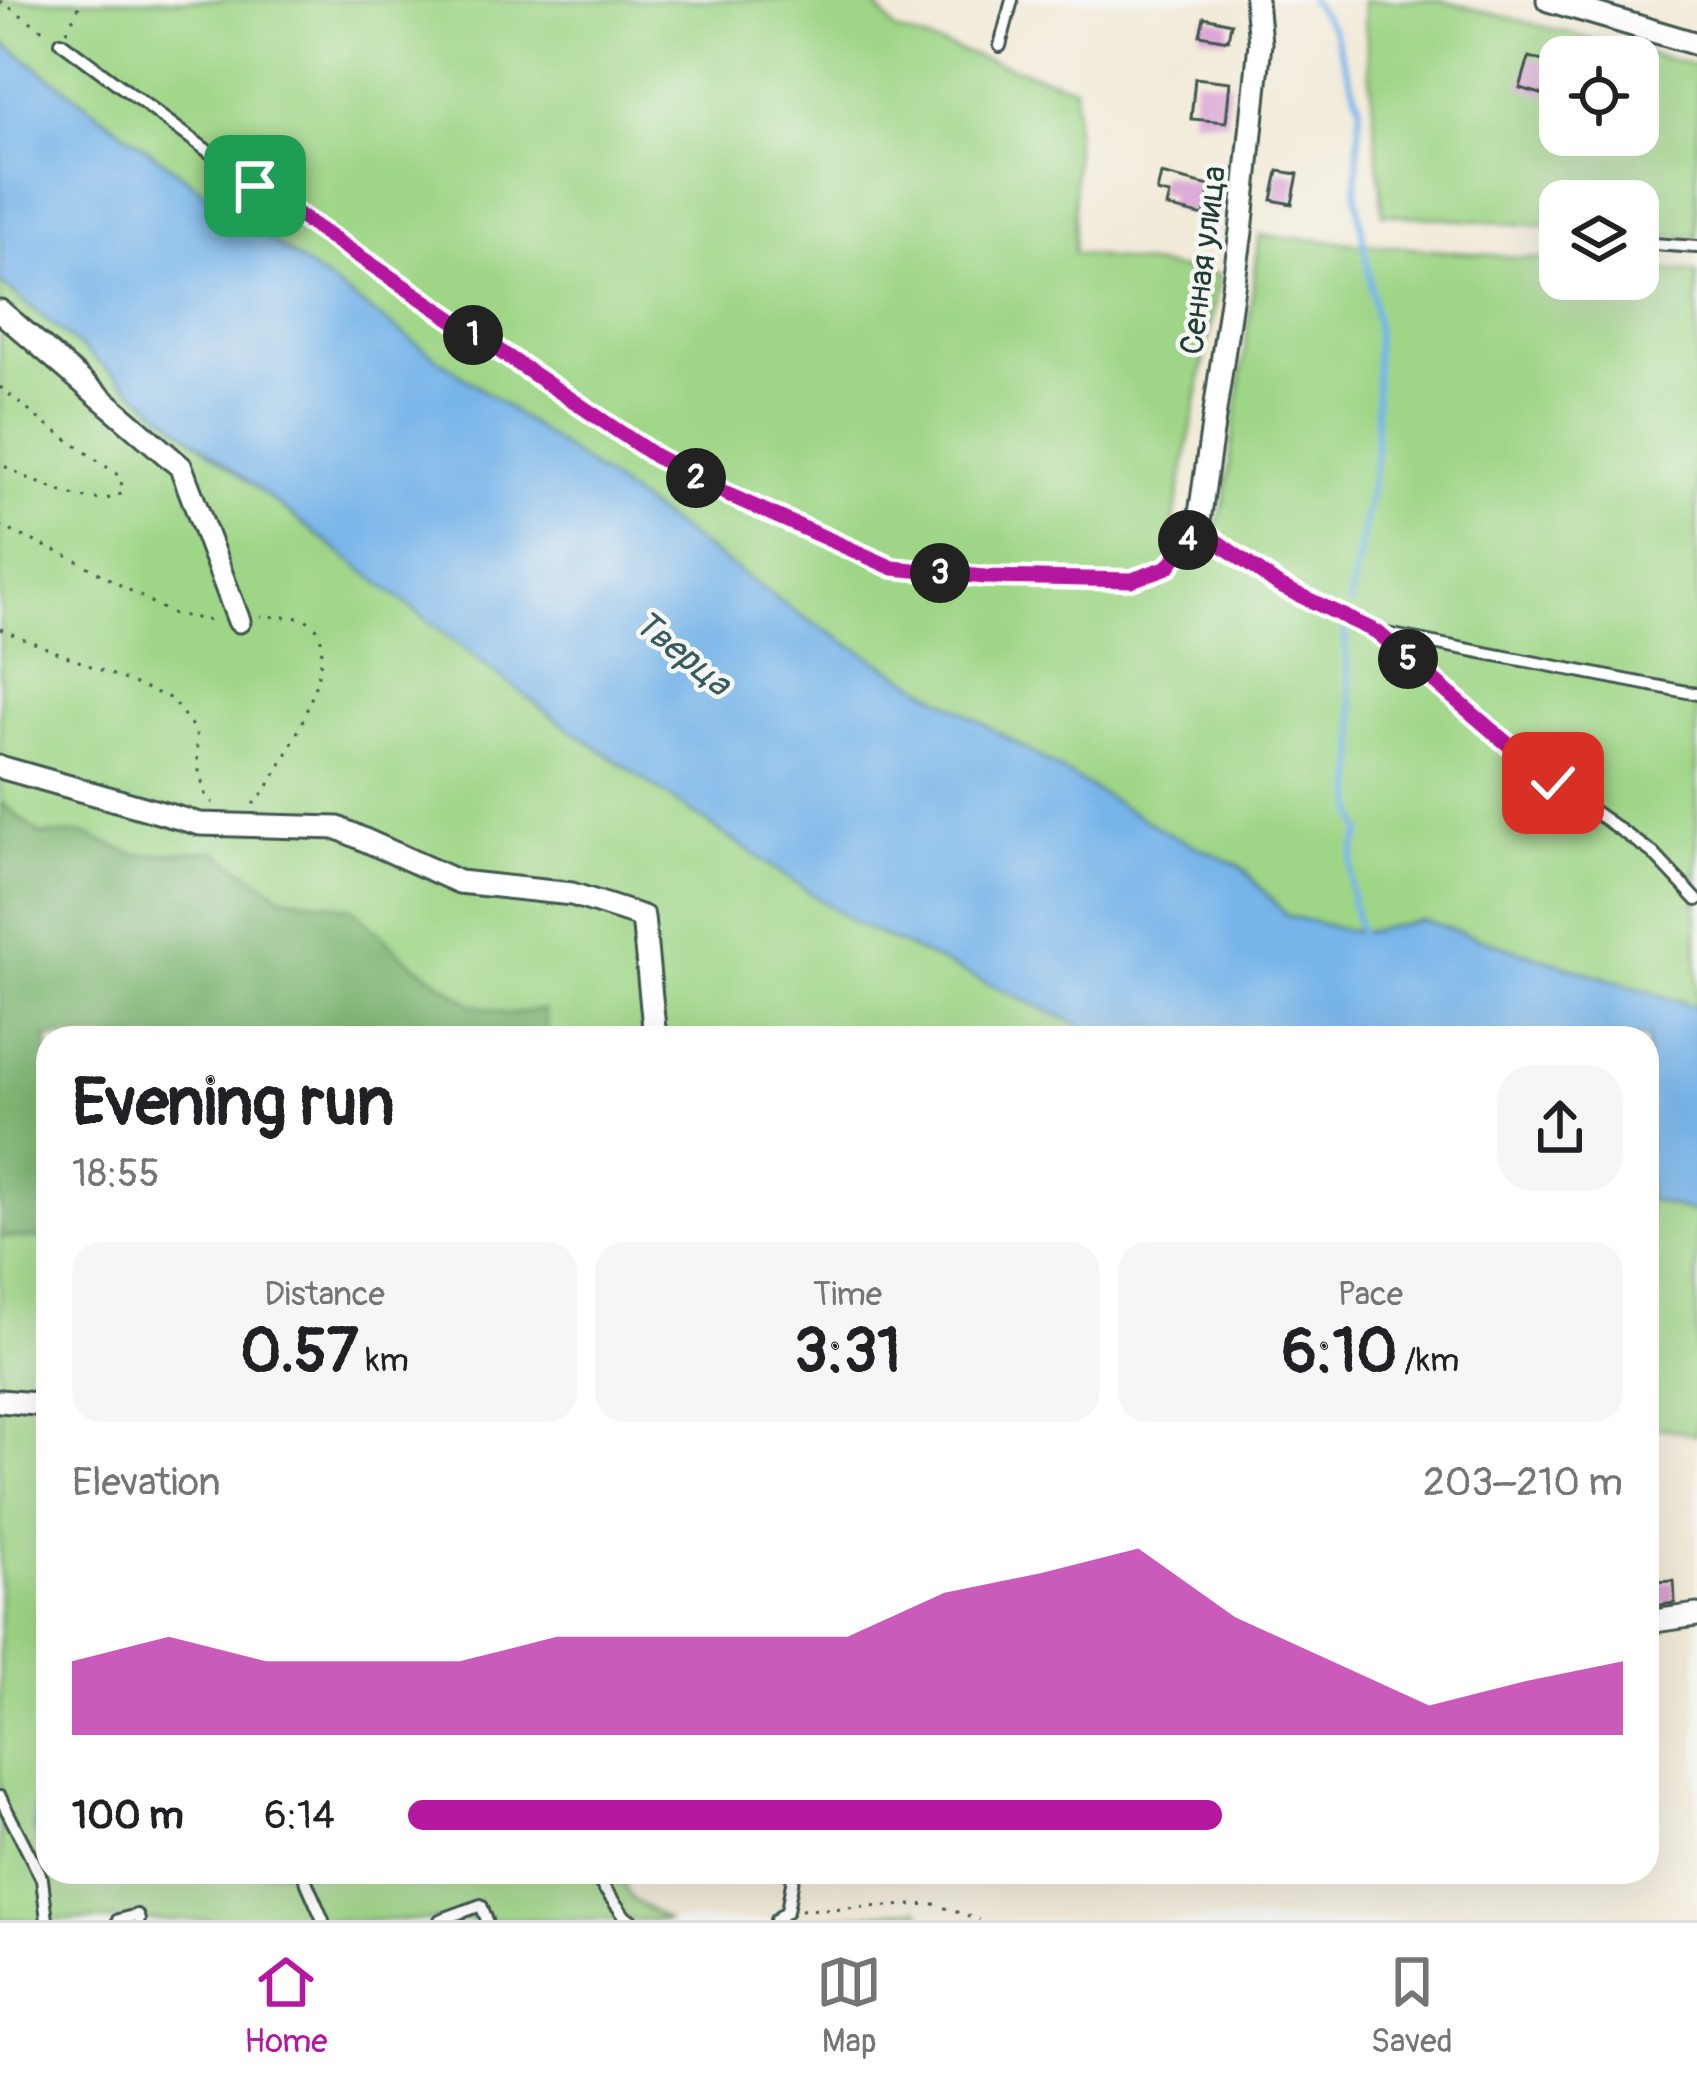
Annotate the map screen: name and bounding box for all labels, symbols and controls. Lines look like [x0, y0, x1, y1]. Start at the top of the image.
map controls [1539, 36, 1659, 300]
button: locate [1539, 36, 1659, 156]
pin [204, 135, 306, 237]
icon: arrive [222, 153, 288, 219]
street label: Сенная улица [1172, 164, 1235, 357]
button: layers [1539, 180, 1659, 300]
pin: 1 [443, 305, 503, 365]
text: 1 [467, 314, 479, 355]
pin: 2 [666, 448, 726, 508]
text: 2 [687, 457, 705, 498]
pin: 4 [1158, 510, 1218, 570]
text: 4 [1178, 519, 1198, 560]
pin: 3 [910, 543, 970, 603]
text: 3 [931, 552, 949, 593]
water label: Тверца [624, 601, 741, 707]
pin: 5 [1378, 629, 1438, 689]
text: 5 [1399, 638, 1417, 679]
pin [1502, 732, 1604, 834]
icon: check [1520, 750, 1586, 816]
text: Evening run [72, 1062, 395, 1145]
button: share [1497, 1065, 1623, 1191]
text: 18:55 [72, 1149, 160, 1198]
text: Distance [264, 1274, 385, 1315]
text: Time [813, 1274, 882, 1315]
text: Pace [1338, 1274, 1403, 1315]
text: 0.57 [240, 1315, 359, 1390]
text: 3:31 [794, 1315, 901, 1390]
text: 6:10 [1282, 1315, 1397, 1390]
text: km [359, 1340, 409, 1381]
text: /km [1397, 1340, 1459, 1381]
text: Elevation [72, 1458, 221, 1507]
text: 203–210 m [1423, 1458, 1623, 1507]
text: 100 m [72, 1791, 184, 1840]
text: 6:14 [264, 1791, 335, 1840]
tab: Home [244, 1949, 328, 2062]
tab: Map [816, 1949, 882, 2062]
tab: Saved [1371, 1949, 1453, 2062]

